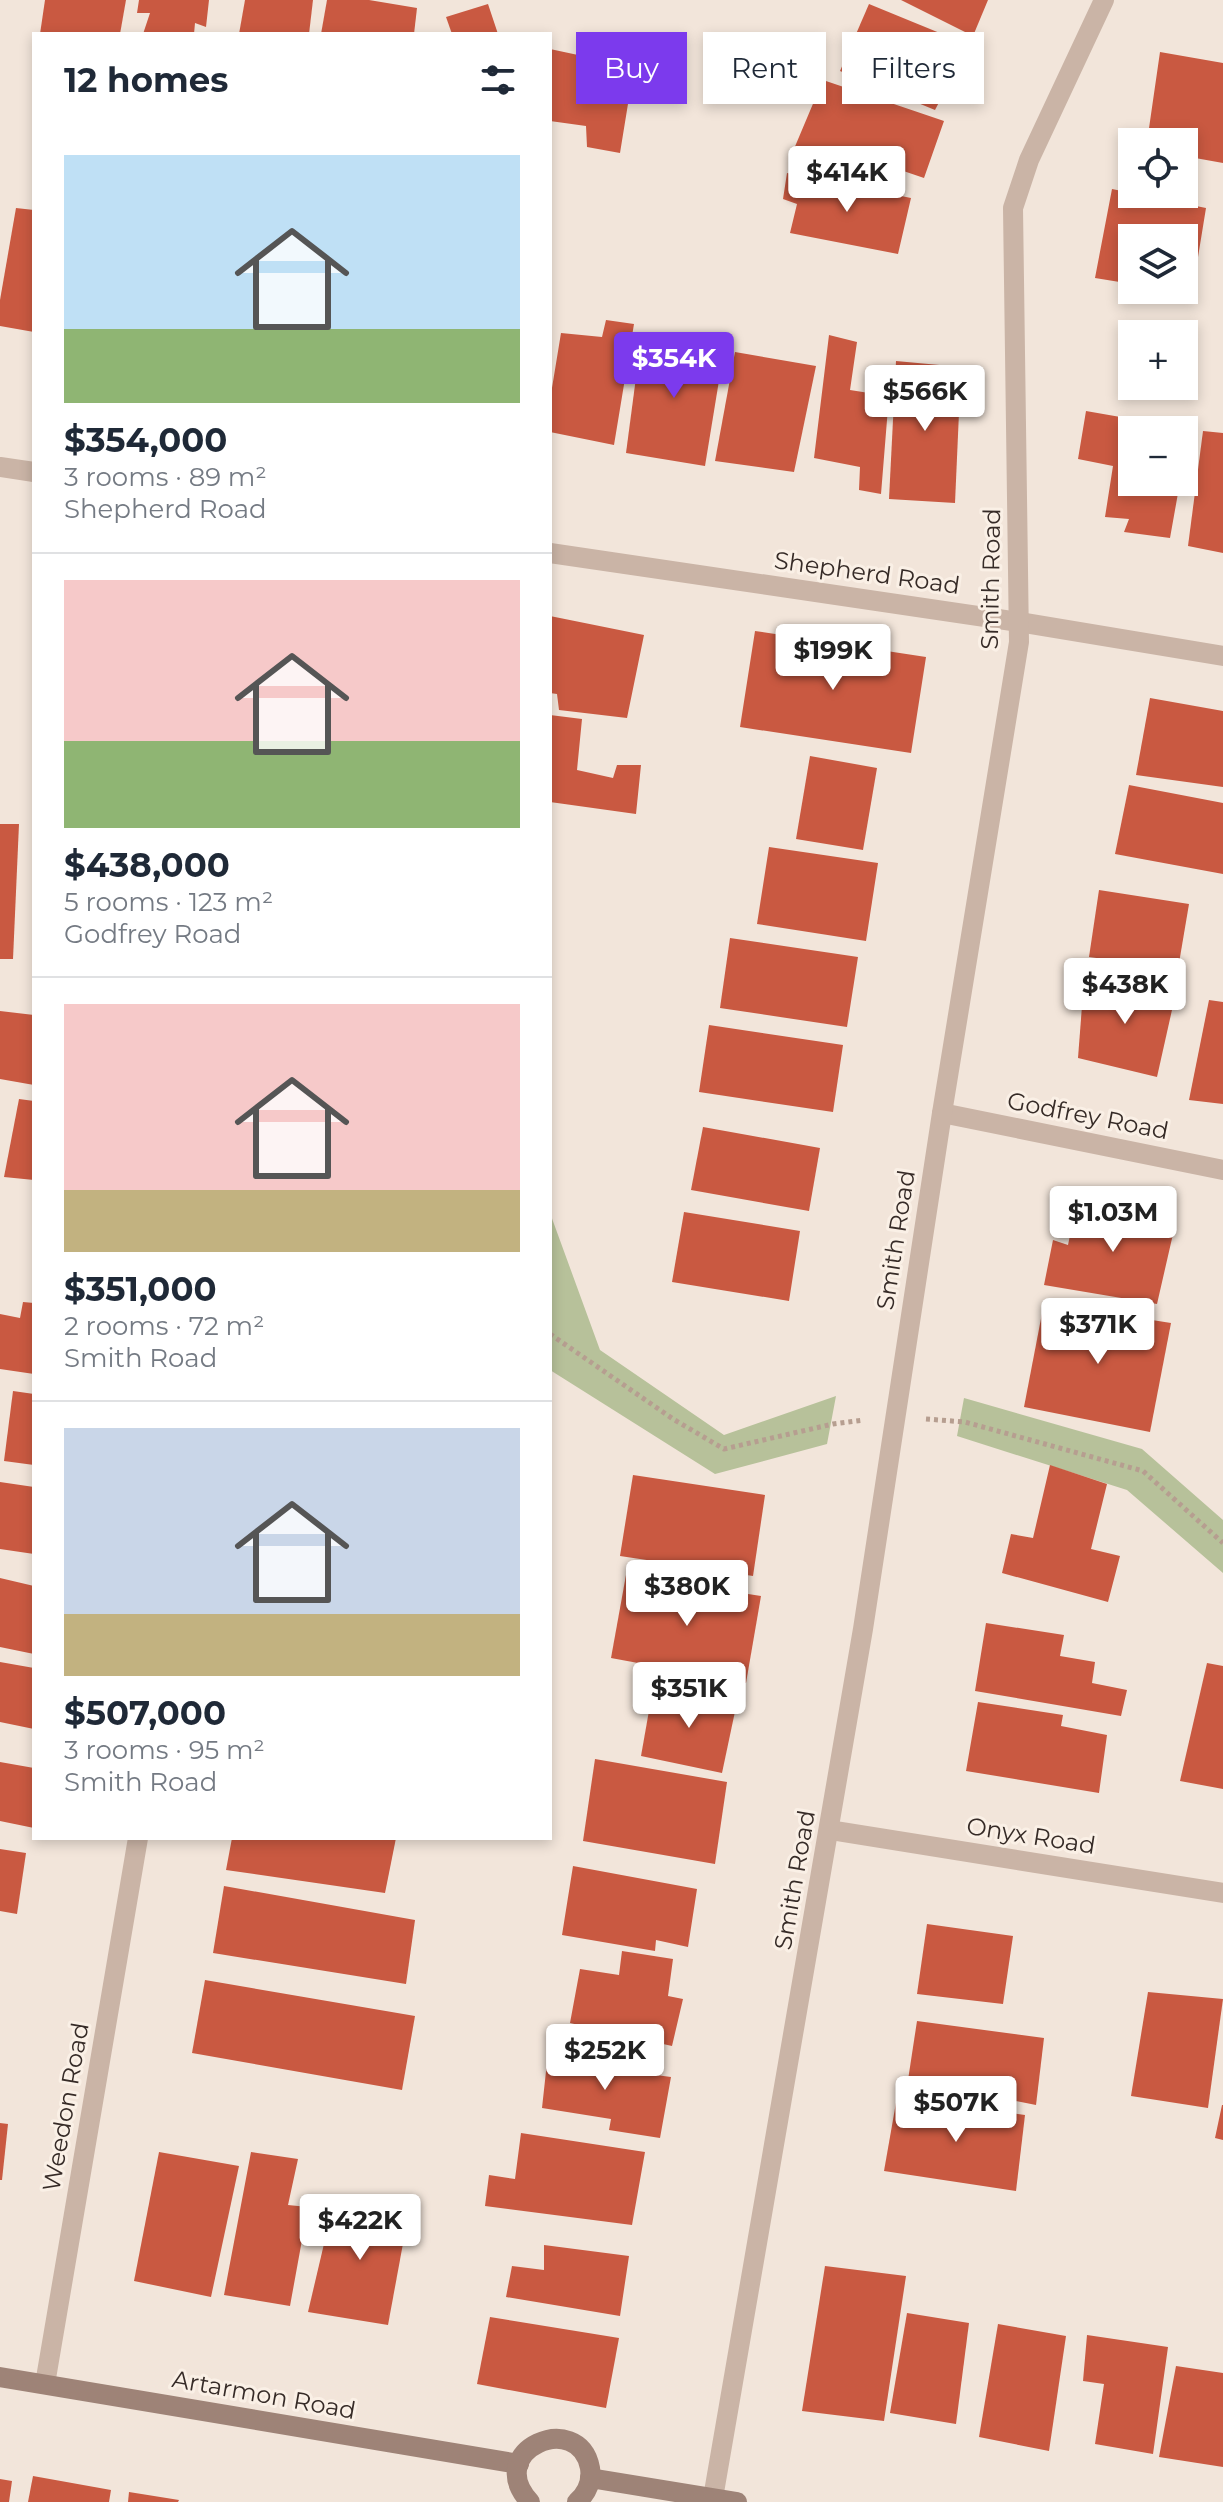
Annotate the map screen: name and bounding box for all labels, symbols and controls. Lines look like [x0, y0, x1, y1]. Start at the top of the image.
chip: Buy [576, 32, 687, 104]
chip: Rent [703, 32, 826, 104]
chip: Filters [842, 32, 984, 104]
icon: filters [476, 58, 520, 102]
text: 12 homes [64, 59, 228, 101]
map controls [1118, 128, 1198, 496]
button: locate [1118, 128, 1198, 208]
pin: $414K [791, 146, 903, 214]
text: $414K [806, 156, 888, 188]
icon: home [220, 207, 364, 351]
button: layers [1118, 224, 1198, 304]
button: + [1118, 320, 1198, 400]
pin: $354K [618, 332, 730, 400]
text: $354K [632, 342, 716, 374]
pin: $566K [869, 365, 981, 433]
text: $566K [883, 375, 967, 407]
button: − [1118, 416, 1198, 496]
text: $354,000 [64, 419, 227, 461]
text: 3 rooms · 89 m² [64, 461, 267, 493]
text: Shepherd Road [64, 493, 267, 525]
street label: Smith Road [975, 508, 1006, 650]
street label: Shepherd Road [772, 545, 962, 600]
pin: $199K [777, 624, 889, 692]
icon: home [220, 632, 364, 776]
text: $199K [794, 634, 872, 666]
text: $438,000 [64, 844, 230, 886]
text: 5 rooms · 123 m² [64, 886, 273, 918]
text: Godfrey Road [64, 918, 241, 950]
pin: $438K [1069, 958, 1181, 1026]
text: $438K [1082, 968, 1168, 1000]
icon: home [220, 1056, 364, 1200]
street label: Godfrey Road [1005, 1086, 1171, 1145]
street label: Smith Road [870, 1168, 921, 1312]
pin: $1.03M [1048, 1186, 1178, 1254]
text: $1.03M [1068, 1196, 1158, 1228]
text: $351,000 [64, 1268, 217, 1310]
pin: $371K [1042, 1298, 1154, 1366]
text: $371K [1059, 1308, 1137, 1340]
text: 2 rooms · 72 m² [64, 1310, 264, 1342]
text: Smith Road [64, 1342, 217, 1374]
icon: home [220, 1480, 364, 1624]
pin: $380K [631, 1560, 743, 1628]
text: $380K [644, 1570, 730, 1602]
pin: $351K [633, 1662, 745, 1730]
text: $351K [651, 1672, 727, 1704]
text: $507,000 [64, 1692, 226, 1734]
text: 3 rooms · 95 m² [64, 1734, 265, 1766]
text: Smith Road [64, 1766, 217, 1798]
street label: Smith Road [768, 1808, 821, 1952]
street label: Onyx Road [964, 1811, 1098, 1860]
street label: Weedon Road [36, 2020, 95, 2194]
pin: $252K [549, 2024, 661, 2092]
text: $252K [564, 2034, 646, 2066]
pin: $507K [900, 2076, 1012, 2144]
text: $507K [914, 2086, 998, 2118]
pin: $422K [304, 2194, 416, 2262]
text: $422K [318, 2204, 402, 2236]
street label: Artarmon Road [170, 2364, 358, 2425]

